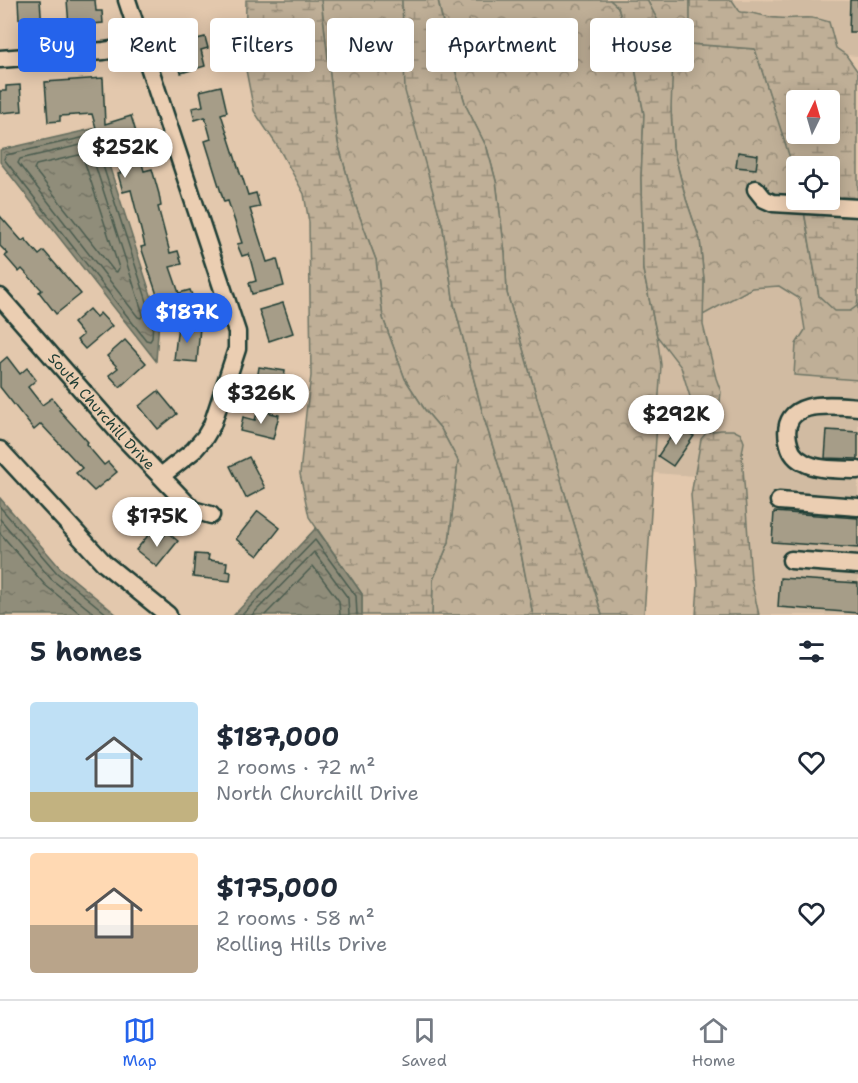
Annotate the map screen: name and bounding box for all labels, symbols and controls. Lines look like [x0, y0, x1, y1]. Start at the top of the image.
chip: Buy [18, 18, 96, 72]
chip: Rent [108, 18, 198, 72]
chip: Filters [210, 18, 315, 72]
chip: New [327, 18, 414, 72]
chip: Apartment [426, 18, 578, 72]
chip: House [590, 18, 694, 72]
north arrow [786, 90, 840, 144]
map controls [786, 90, 840, 210]
pin: $252K [83, 128, 167, 179]
text: $252K [92, 134, 158, 160]
button: locate [786, 156, 840, 210]
pin: $187K [145, 293, 229, 344]
text: $187K [155, 299, 219, 325]
street label: South Churchill Drive [44, 349, 159, 474]
pin: $326K [219, 374, 303, 425]
text: $326K [227, 380, 295, 406]
pin: $292K [634, 395, 718, 446]
text: $292K [642, 401, 710, 427]
pin: $175K [115, 497, 199, 548]
text: $175K [126, 503, 188, 529]
text: 5 homes [30, 634, 142, 669]
icon: filters [795, 635, 828, 668]
text: $187,000 [216, 719, 340, 754]
icon: home [78, 726, 150, 798]
icon: heart [795, 746, 828, 779]
text: 2 rooms · 72 m² [216, 754, 375, 780]
text: North Churchill Drive [216, 780, 419, 806]
text: $175,000 [216, 870, 338, 905]
icon: home [78, 877, 150, 949]
icon: heart [795, 897, 828, 930]
text: 2 rooms · 58 m² [216, 905, 375, 931]
text: Rolling Hills Drive [216, 931, 387, 957]
tab: Map [122, 1014, 157, 1071]
tab: Saved [401, 1014, 447, 1071]
tab: Home [692, 1014, 736, 1071]

